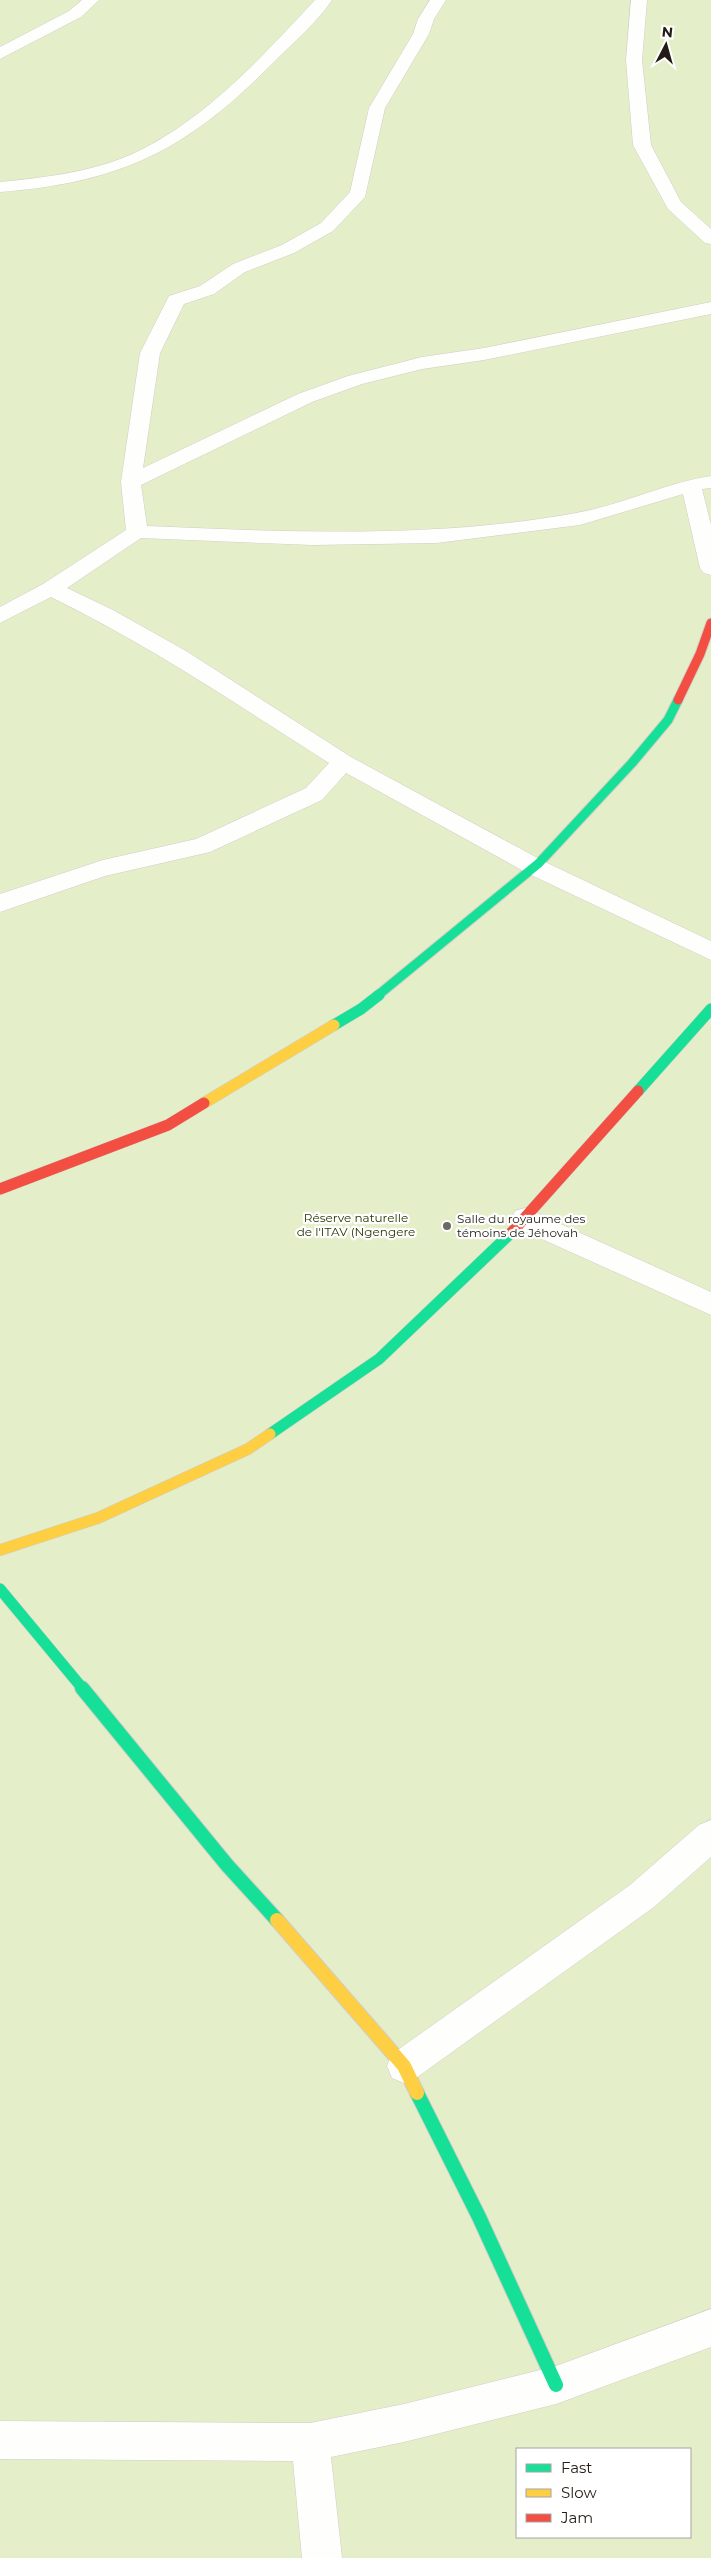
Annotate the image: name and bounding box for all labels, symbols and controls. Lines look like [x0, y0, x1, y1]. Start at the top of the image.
north arrow [641, 20, 691, 70]
text: N [661, 23, 674, 42]
park label: Réserve naturelle de l'ITAV (Ngengere [297, 1210, 415, 1239]
place label: Salle du royaume des témoins de Jéhovah [457, 1211, 586, 1240]
marker: Salle du royaume des témoins de Jéhovah [441, 1220, 453, 1232]
legend [516, 2448, 691, 2538]
text: Fast [561, 2458, 592, 2477]
text: Slow [561, 2483, 597, 2502]
text: Jam [560, 2508, 593, 2527]

